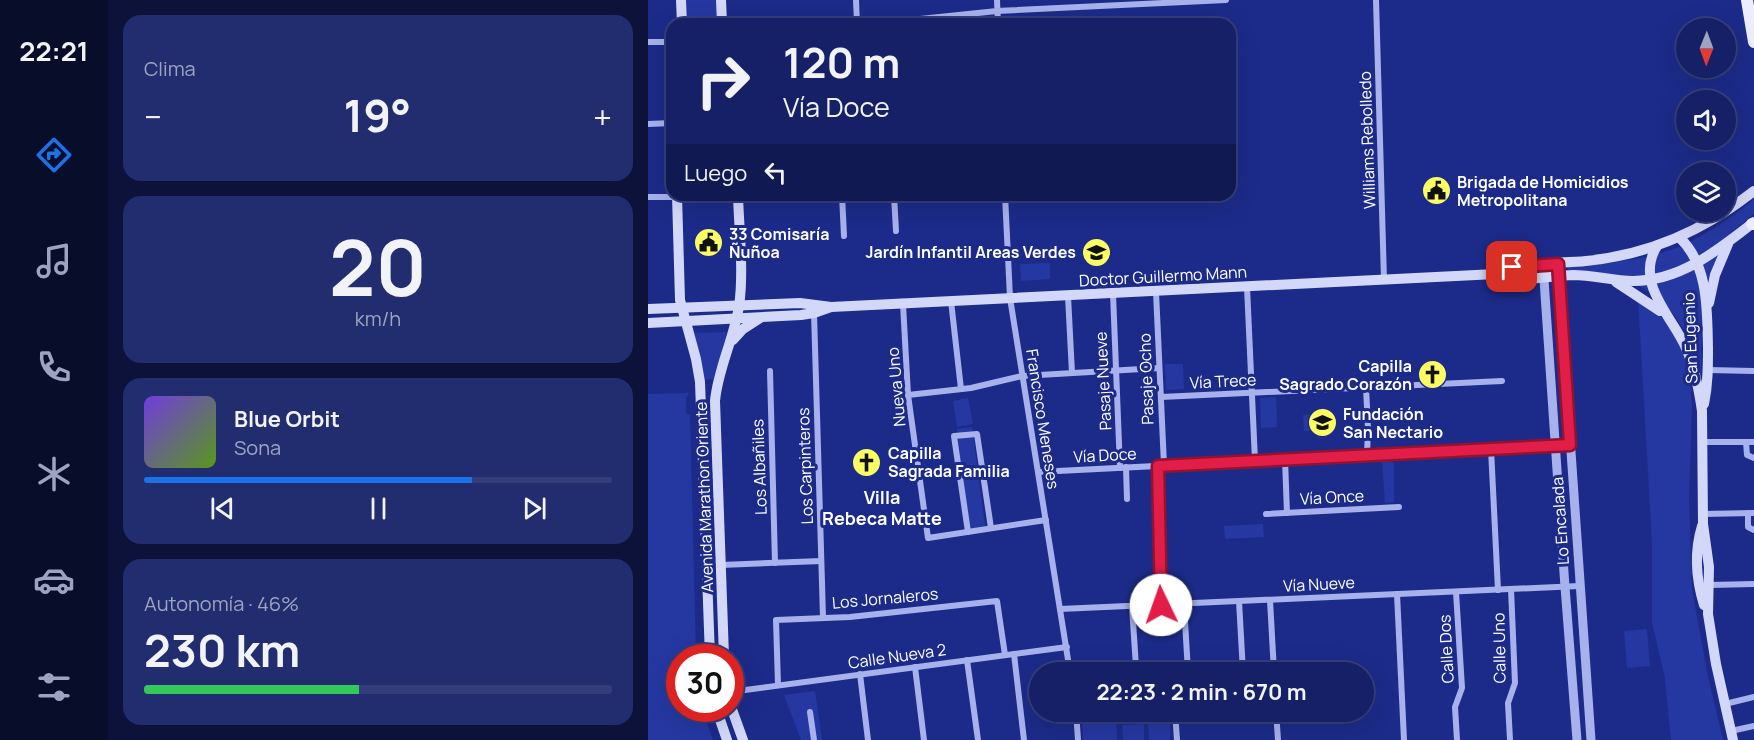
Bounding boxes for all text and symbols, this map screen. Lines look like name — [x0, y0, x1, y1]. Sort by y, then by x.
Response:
north arrow — [1676, 18, 1736, 78]
map controls — [1676, 18, 1736, 222]
text: 22:21 — [19, 32, 89, 69]
text: 120 m — [783, 33, 900, 91]
icon: right — [684, 42, 762, 120]
text: Clima — [144, 55, 196, 82]
street label: Williams Rebolledo — [1354, 71, 1380, 209]
text: 19° — [343, 84, 411, 146]
text: Vía Doce — [783, 88, 890, 125]
button: sound — [1676, 90, 1736, 150]
text: − — [144, 94, 162, 139]
text: + — [593, 94, 612, 139]
icon: directions — [33, 134, 75, 176]
icon: left — [759, 156, 792, 189]
text: Luego — [684, 158, 747, 188]
button: layers — [1676, 162, 1736, 222]
place label: Brigada de Homicidios Metropolitana — [1457, 171, 1629, 211]
public building icon: Brigada de Homicidios Metropolitana — [1420, 175, 1452, 207]
text: 20 — [329, 213, 427, 319]
place label: 33 Comisaría Ñuñoa — [729, 223, 829, 263]
public building icon: 33 Comisaría Ñuñoa — [692, 227, 724, 259]
school or university icon: Jardín Infantil Areas Verdes — [1081, 236, 1113, 268]
icon: music — [33, 240, 75, 282]
place label: Jardín Infantil Areas Verdes — [866, 241, 1076, 263]
pin — [1486, 241, 1537, 292]
icon: arrive — [1495, 250, 1528, 283]
street label: Doctor Guillermo Mann — [1078, 261, 1248, 291]
street label: San Eugenio — [1677, 292, 1703, 384]
text: km/h — [355, 305, 401, 332]
street label: Pasaje Nueve — [1089, 331, 1117, 431]
street label: Pasaje Ocho — [1133, 333, 1159, 425]
icon: phone — [33, 346, 75, 388]
street label: Nueva Uno — [882, 347, 910, 427]
street label: Francisco Meneses — [1021, 347, 1065, 491]
place label: Capilla Sagrado Corazón — [1279, 355, 1412, 395]
church icon: Capilla Sagrado Corazón — [1417, 359, 1449, 391]
street label: Vía Trece — [1189, 368, 1257, 394]
street label: Avenida Marathon Oriente — [690, 401, 718, 593]
place label: Fundación San Nectario — [1343, 403, 1443, 443]
text: Blue Orbit — [234, 404, 340, 434]
street label: Los Carpinteros — [792, 407, 818, 525]
school or university icon: Fundación San Nectario — [1306, 407, 1338, 439]
street label: Los Albañiles — [746, 419, 772, 515]
text: Sona — [234, 434, 281, 461]
place label: Capilla Sagrada Familia — [888, 442, 1010, 482]
street label: Vía Doce — [1073, 442, 1137, 468]
church icon: Capilla Sagrada Familia — [851, 446, 883, 478]
icon: climate — [33, 453, 75, 495]
street label: Lo Encalada — [1546, 476, 1574, 566]
street label: Vía Once — [1299, 484, 1365, 510]
district label: Villa Rebeca Matte — [822, 485, 942, 530]
icon: previous — [206, 492, 239, 525]
icon: pause — [362, 492, 395, 525]
icon: next — [518, 492, 551, 525]
icon: car — [33, 559, 75, 601]
street label: Vía Nueve — [1283, 571, 1355, 597]
position arrow — [1129, 573, 1193, 637]
street label: Los Jornaleros — [831, 582, 939, 614]
text: Autonomía · 46% — [144, 590, 299, 617]
street label: Calle Uno — [1487, 613, 1511, 683]
street label: Calle Dos — [1433, 614, 1459, 684]
text: 230 km — [144, 619, 300, 681]
street label: Calle Nueva 2 — [847, 638, 947, 674]
speed limit sign: 30 — [666, 644, 744, 722]
icon: filters — [33, 666, 75, 708]
text: 22:23 · 2 min · 670 m — [1096, 677, 1307, 707]

